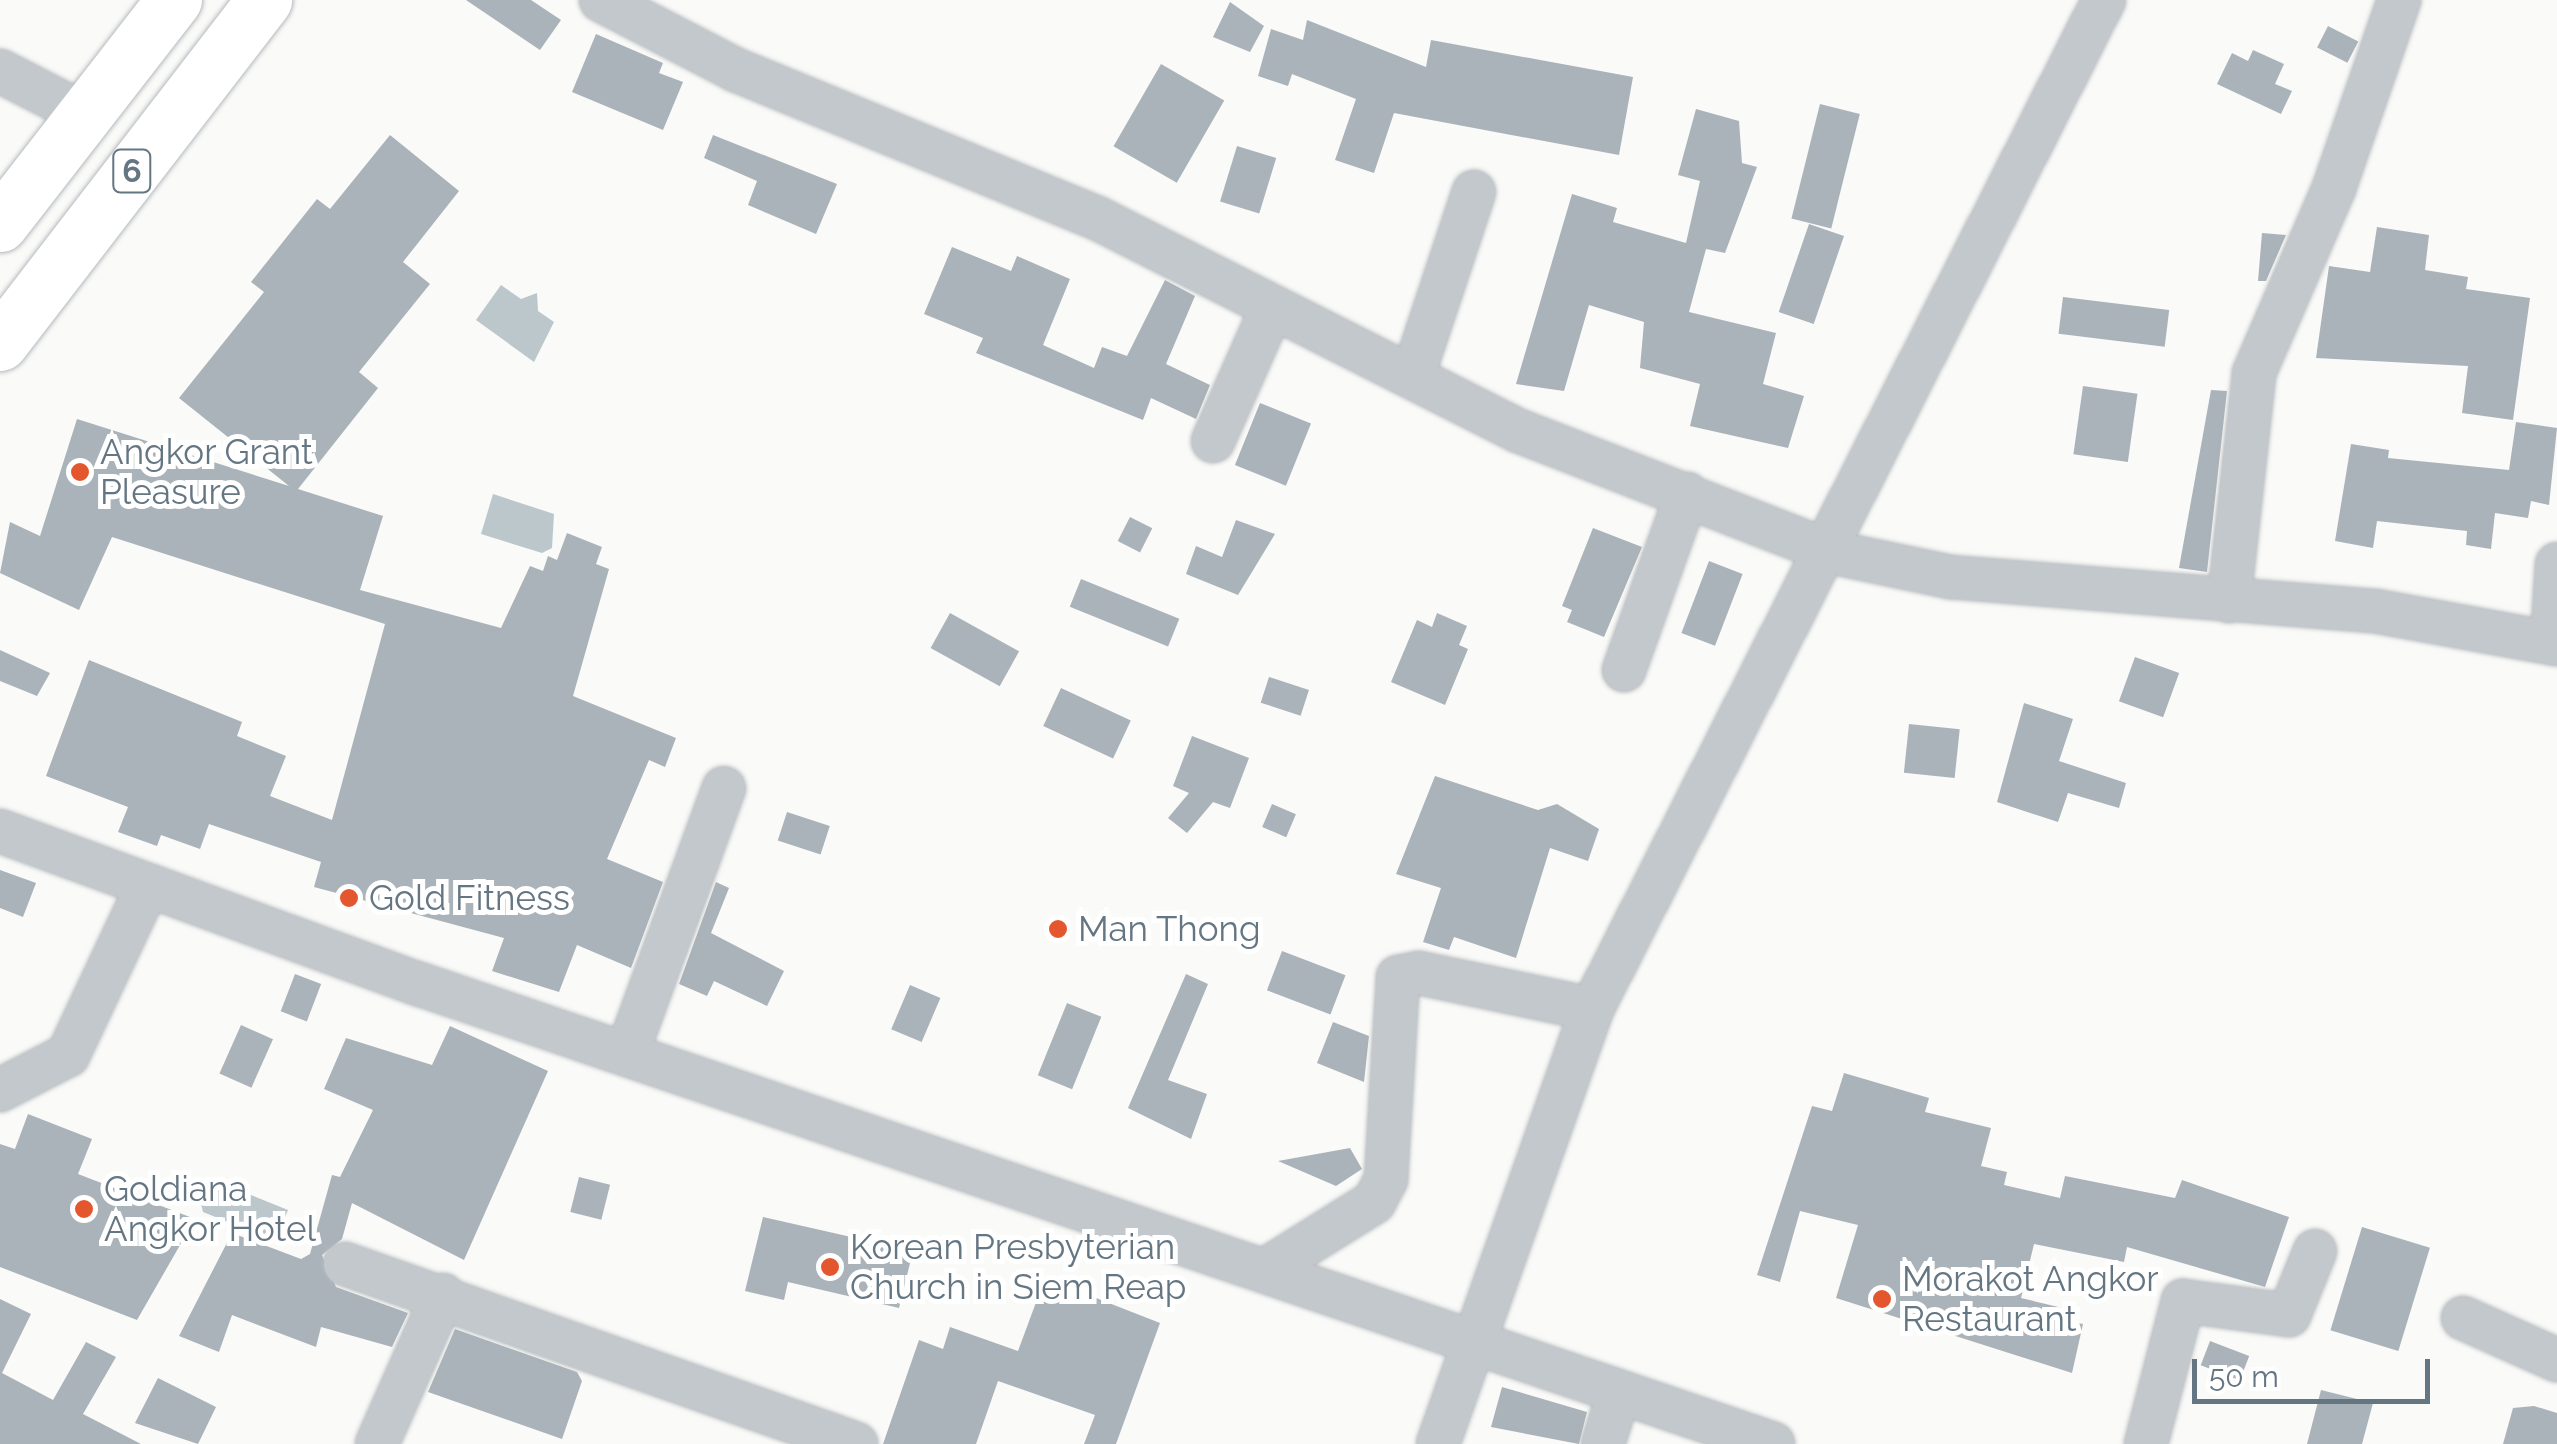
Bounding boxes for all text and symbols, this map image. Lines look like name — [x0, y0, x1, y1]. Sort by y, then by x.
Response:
road number: 6 — [112, 144, 152, 198]
place label: Angkor Grant Pleasure — [100, 431, 314, 513]
marker: Angkor Grant Pleasure — [69, 461, 91, 483]
place label: Gold Fitness — [369, 877, 570, 919]
marker: Gold Fitness — [338, 887, 360, 909]
place label: Man Thong — [1078, 908, 1262, 950]
marker: Man Thong — [1047, 918, 1069, 940]
place label: Goldiana Angkor Hotel — [104, 1168, 317, 1250]
marker: Goldiana Angkor Hotel — [73, 1198, 95, 1220]
place label: Korean Presbyterian Church in Siem Reap — [850, 1226, 1186, 1308]
marker: Korean Presbyterian Church in Siem Reap — [819, 1256, 841, 1278]
place label: Morakot Angkor Restaurant — [1902, 1258, 2160, 1340]
marker: Morakot Angkor Restaurant — [1871, 1288, 1893, 1310]
scale bar — [2197, 1339, 2434, 1401]
text: 50 m — [2209, 1359, 2279, 1394]

